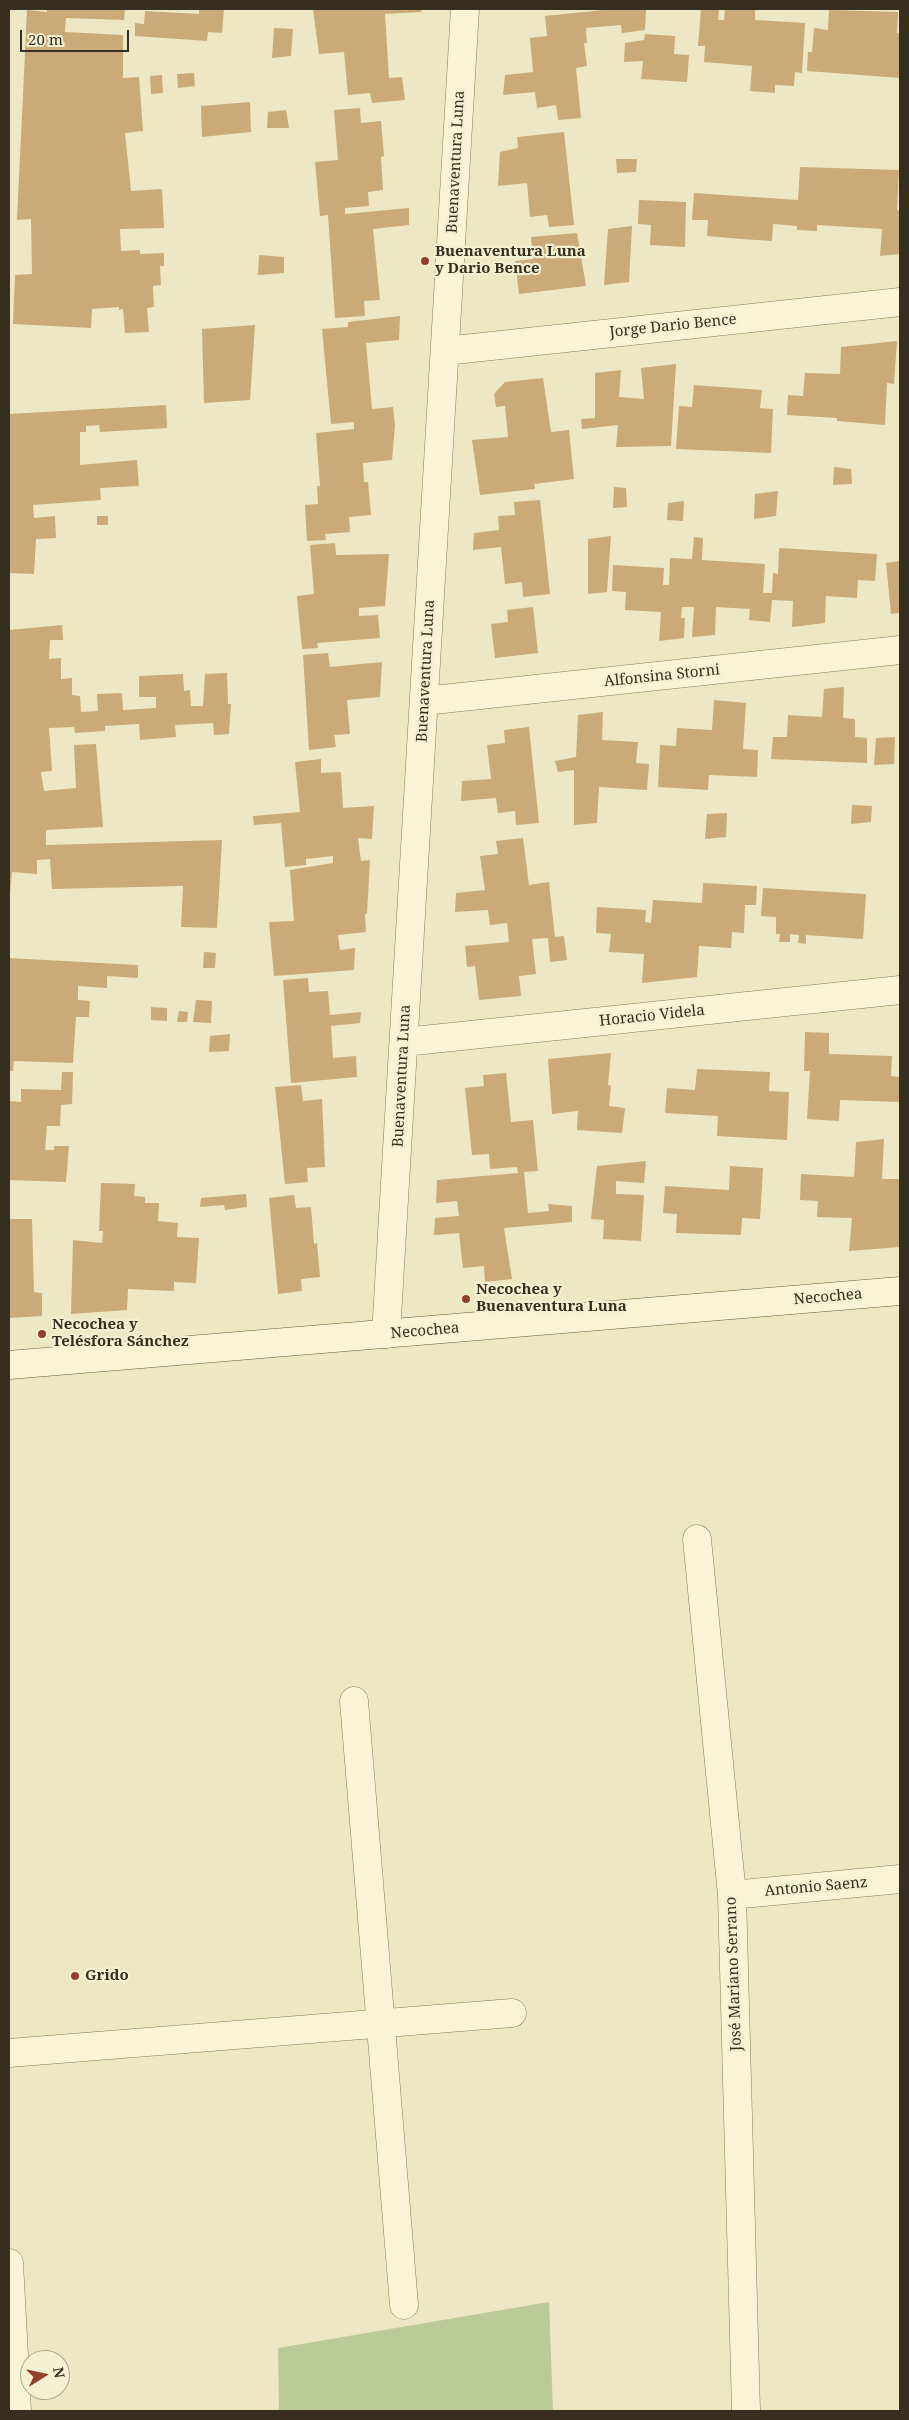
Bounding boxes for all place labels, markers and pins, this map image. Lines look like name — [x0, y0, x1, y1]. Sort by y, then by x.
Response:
place label: Buenaventura Luna y Dario Bence — [435, 243, 586, 278]
marker: Buenaventura Luna y Dario Bence — [419, 255, 431, 267]
place label: Necochea y Buenaventura Luna — [476, 1281, 627, 1316]
marker: Necochea y Buenaventura Luna — [460, 1293, 472, 1305]
place label: Necochea y Telésfora Sánchez — [52, 1316, 189, 1351]
marker: Necochea y Telésfora Sánchez — [36, 1328, 48, 1340]
place label: Grido — [85, 1967, 129, 1985]
marker: Grido — [69, 1970, 81, 1982]

